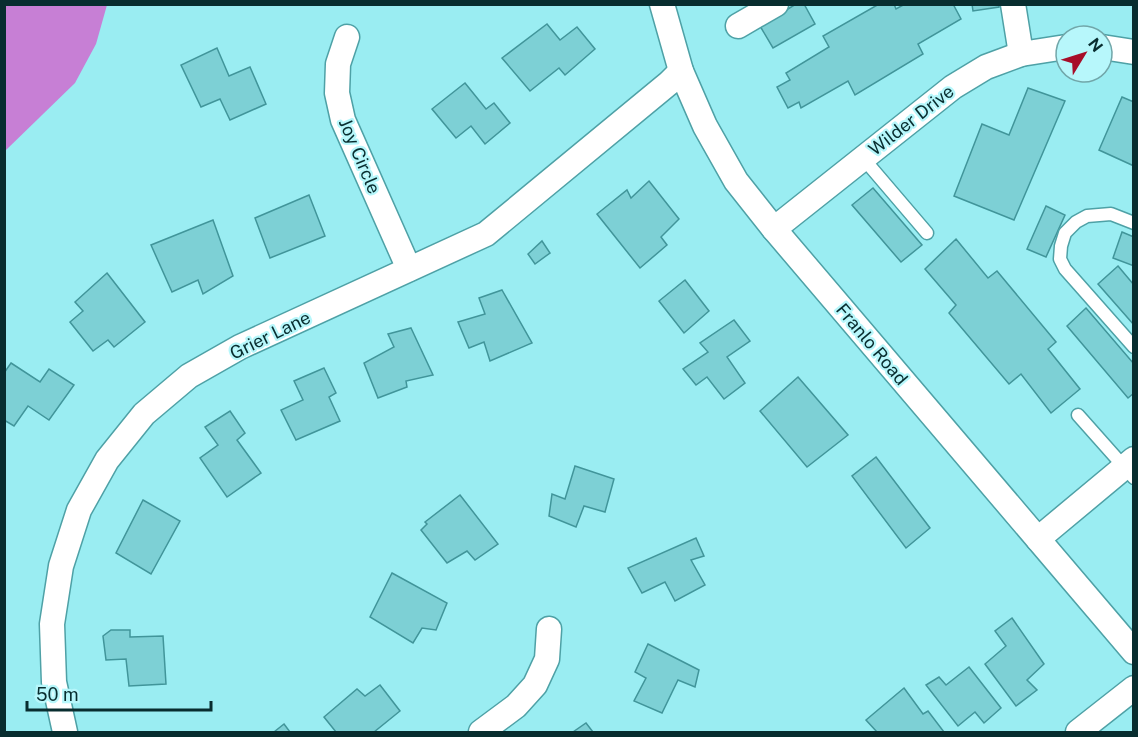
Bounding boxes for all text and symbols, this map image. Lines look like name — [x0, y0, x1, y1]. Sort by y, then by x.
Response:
north arrow — [1054, 24, 1114, 84]
text: N — [1084, 34, 1107, 56]
street label: Wilder Drive — [864, 80, 958, 160]
street label: Joy Circle — [335, 115, 385, 197]
street label: Franlo Road — [832, 299, 912, 389]
street label: Grier Lane — [226, 307, 314, 363]
scale bar — [27, 674, 212, 712]
text: 50 m — [36, 684, 79, 705]

